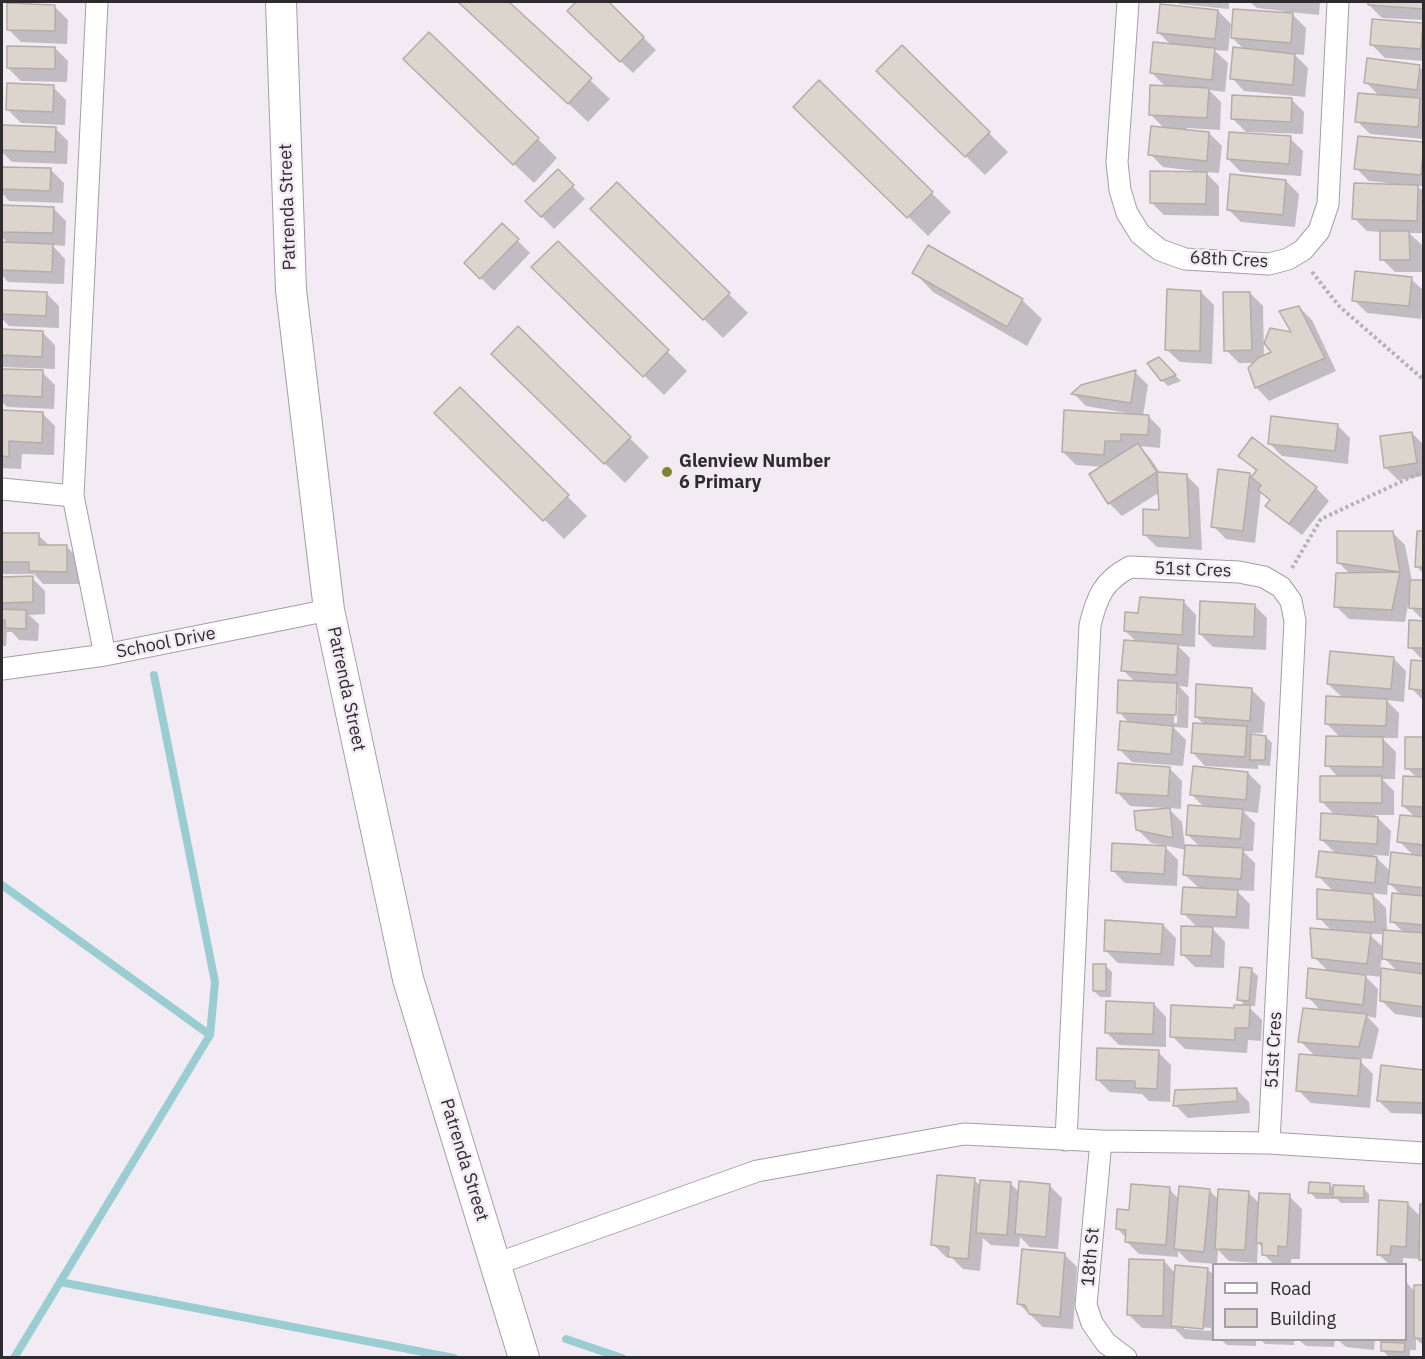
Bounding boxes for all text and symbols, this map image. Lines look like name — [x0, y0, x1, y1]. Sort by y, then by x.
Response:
street label: Patrenda Street — [275, 143, 301, 271]
street label: 68th Cres — [1189, 247, 1269, 273]
place label: Glenview Number 6 Primary — [679, 451, 831, 494]
marker: Glenview Number 6 Primary — [660, 465, 674, 479]
street label: 51st Cres — [1154, 558, 1232, 582]
street label: School Drive — [114, 623, 218, 663]
street label: Patrenda Street — [322, 625, 370, 753]
street label: 51st Cres — [1261, 1011, 1287, 1089]
street label: Patrenda Street — [435, 1096, 493, 1224]
street label: 18th St — [1078, 1227, 1104, 1287]
legend — [1212, 1263, 1407, 1341]
text: Road — [1270, 1277, 1311, 1300]
text: Building — [1270, 1307, 1336, 1330]

